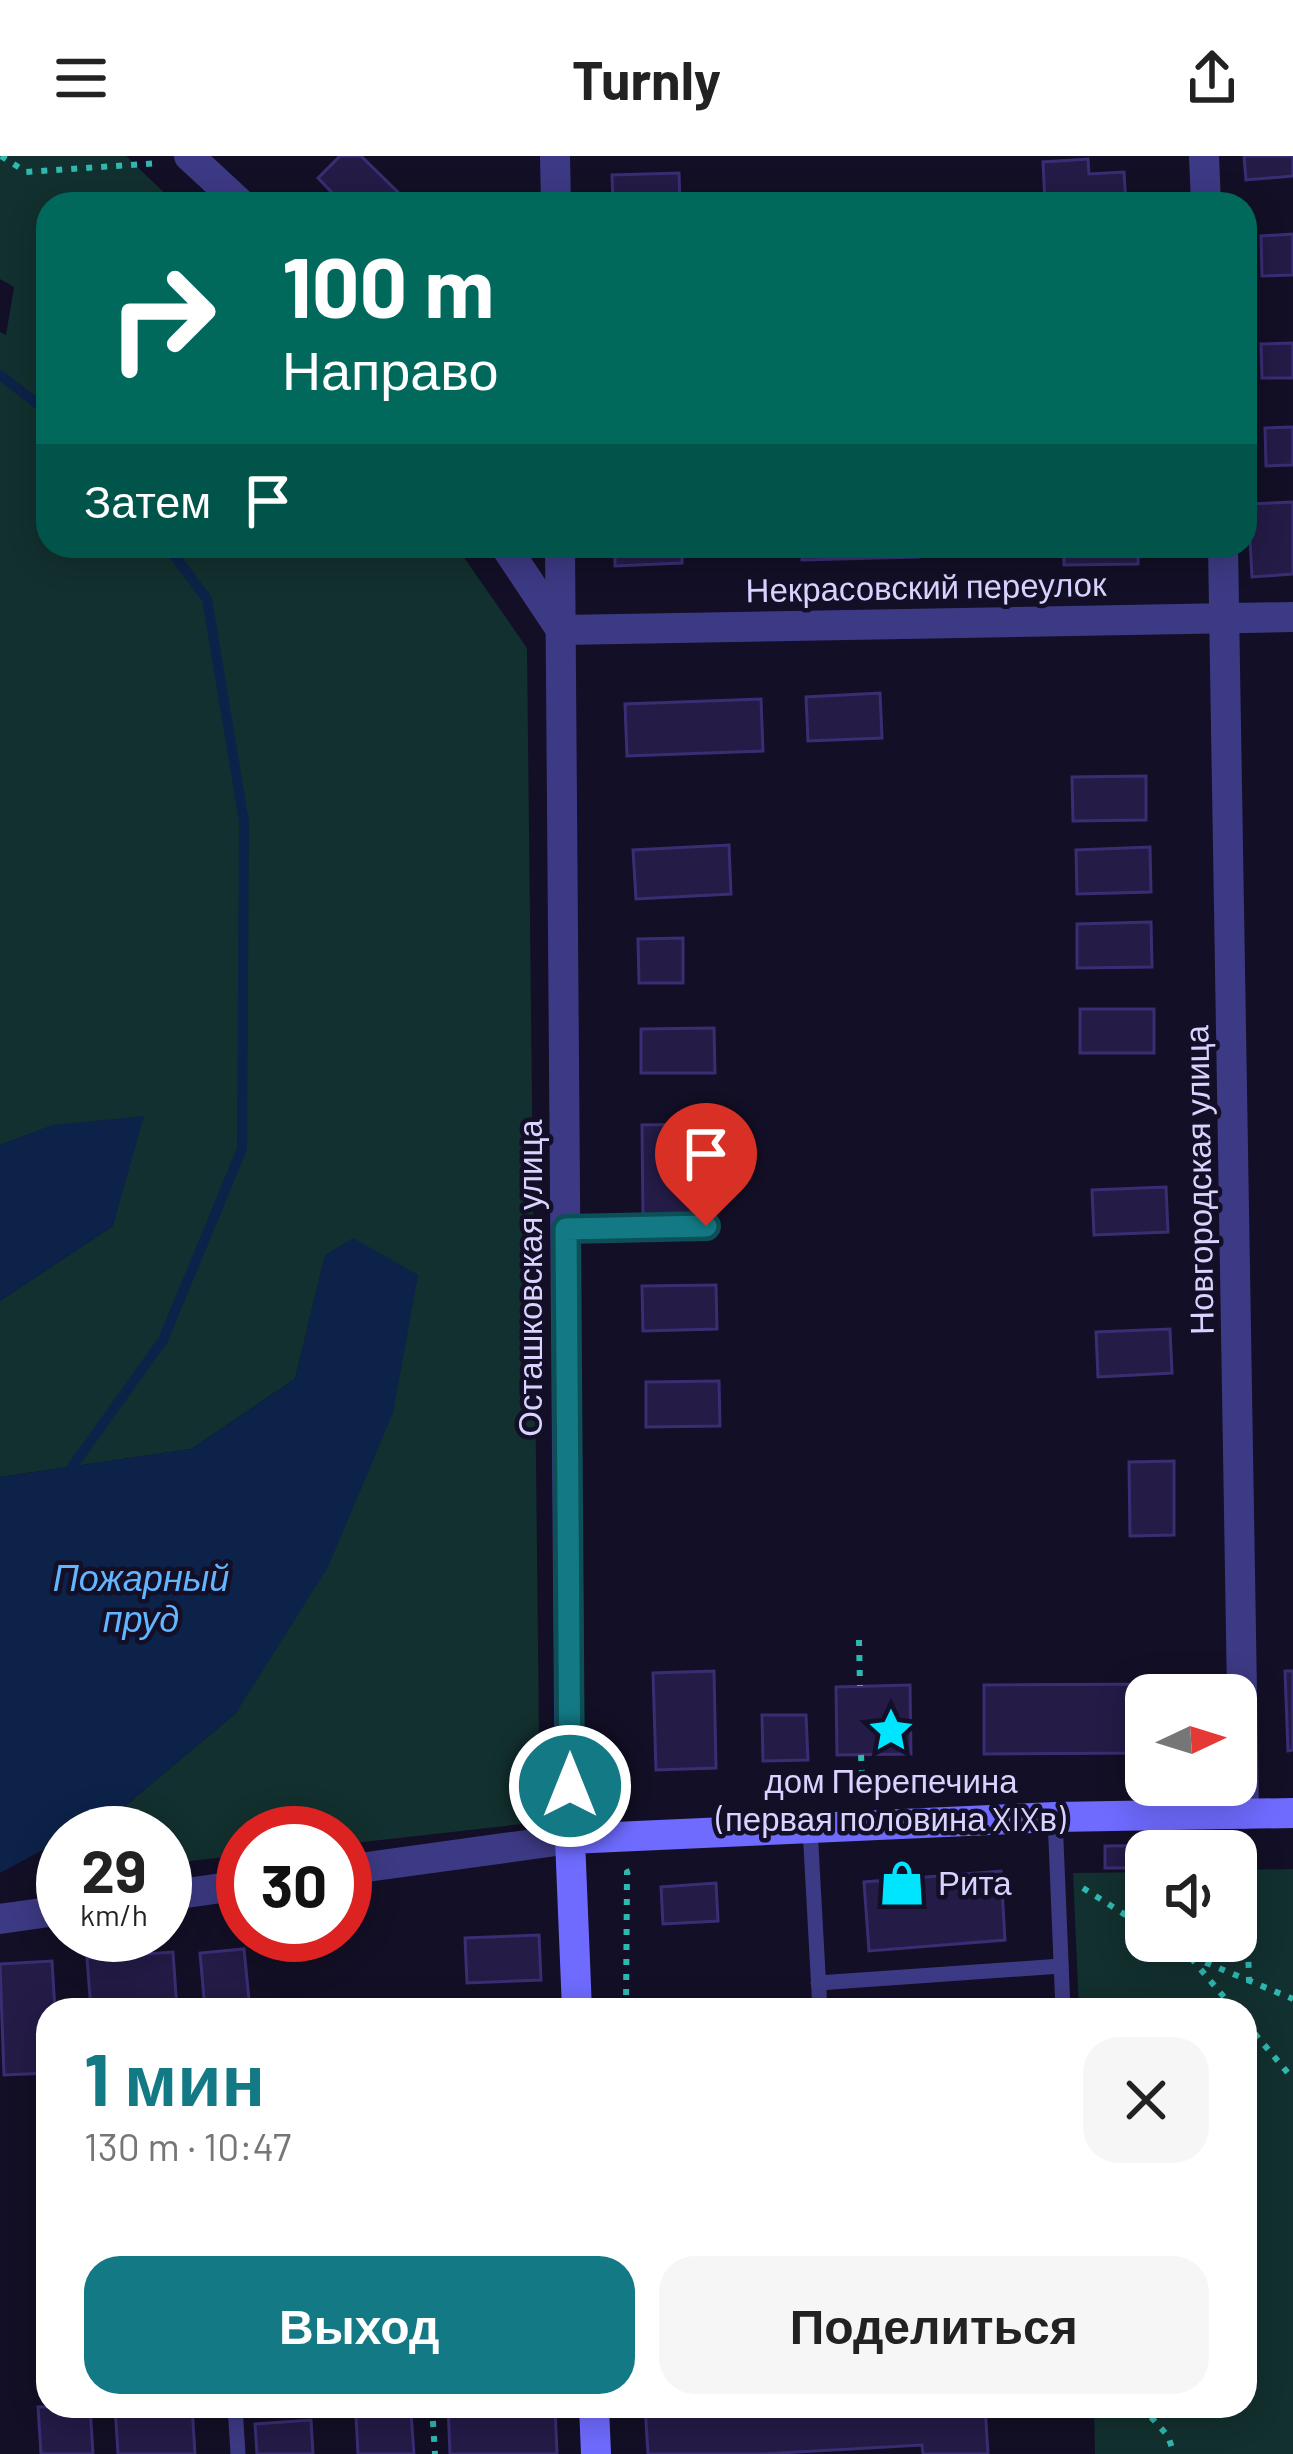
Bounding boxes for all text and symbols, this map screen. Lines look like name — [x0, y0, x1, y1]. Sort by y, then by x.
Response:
icon: menu — [48, 45, 114, 111]
icon: share — [1179, 45, 1245, 111]
text: Turnly — [572, 46, 721, 111]
text: 100 m — [282, 234, 494, 335]
icon: right — [84, 240, 240, 396]
text: Направо — [282, 336, 498, 401]
icon: arrive — [235, 468, 301, 534]
text: Затем — [84, 473, 211, 527]
street label: Некрасовский переулок — [745, 563, 1107, 609]
street label: Новгородская улица — [1175, 1024, 1221, 1335]
pin — [655, 1103, 757, 1226]
street label: Осташковская улица — [509, 1119, 549, 1437]
icon: arrive — [673, 1121, 739, 1187]
water label: Пожарный пруд — [53, 1555, 229, 1640]
north arrow — [1125, 1674, 1257, 1806]
map controls — [1125, 1674, 1257, 1962]
place icon: дом Перепечина (первая половина XIXв) — [866, 1705, 916, 1755]
position arrow — [507, 1723, 633, 1849]
place label: дом Перепечина (первая половина XIXв) — [715, 1760, 1066, 1838]
speed limit sign: 30 — [216, 1806, 372, 1962]
button: sound — [1125, 1830, 1257, 1962]
text: 29 — [81, 1833, 147, 1905]
shop icon: Рита — [877, 1858, 927, 1908]
place label: Рита — [938, 1862, 1012, 1902]
text: km/h — [80, 1896, 148, 1932]
text: 1 мин — [84, 2034, 265, 2120]
button: close — [1083, 2037, 1209, 2163]
text: 130 m · 10:47 — [84, 2122, 291, 2169]
button: Выход — [84, 2256, 635, 2394]
button: Поделиться — [659, 2256, 1209, 2394]

